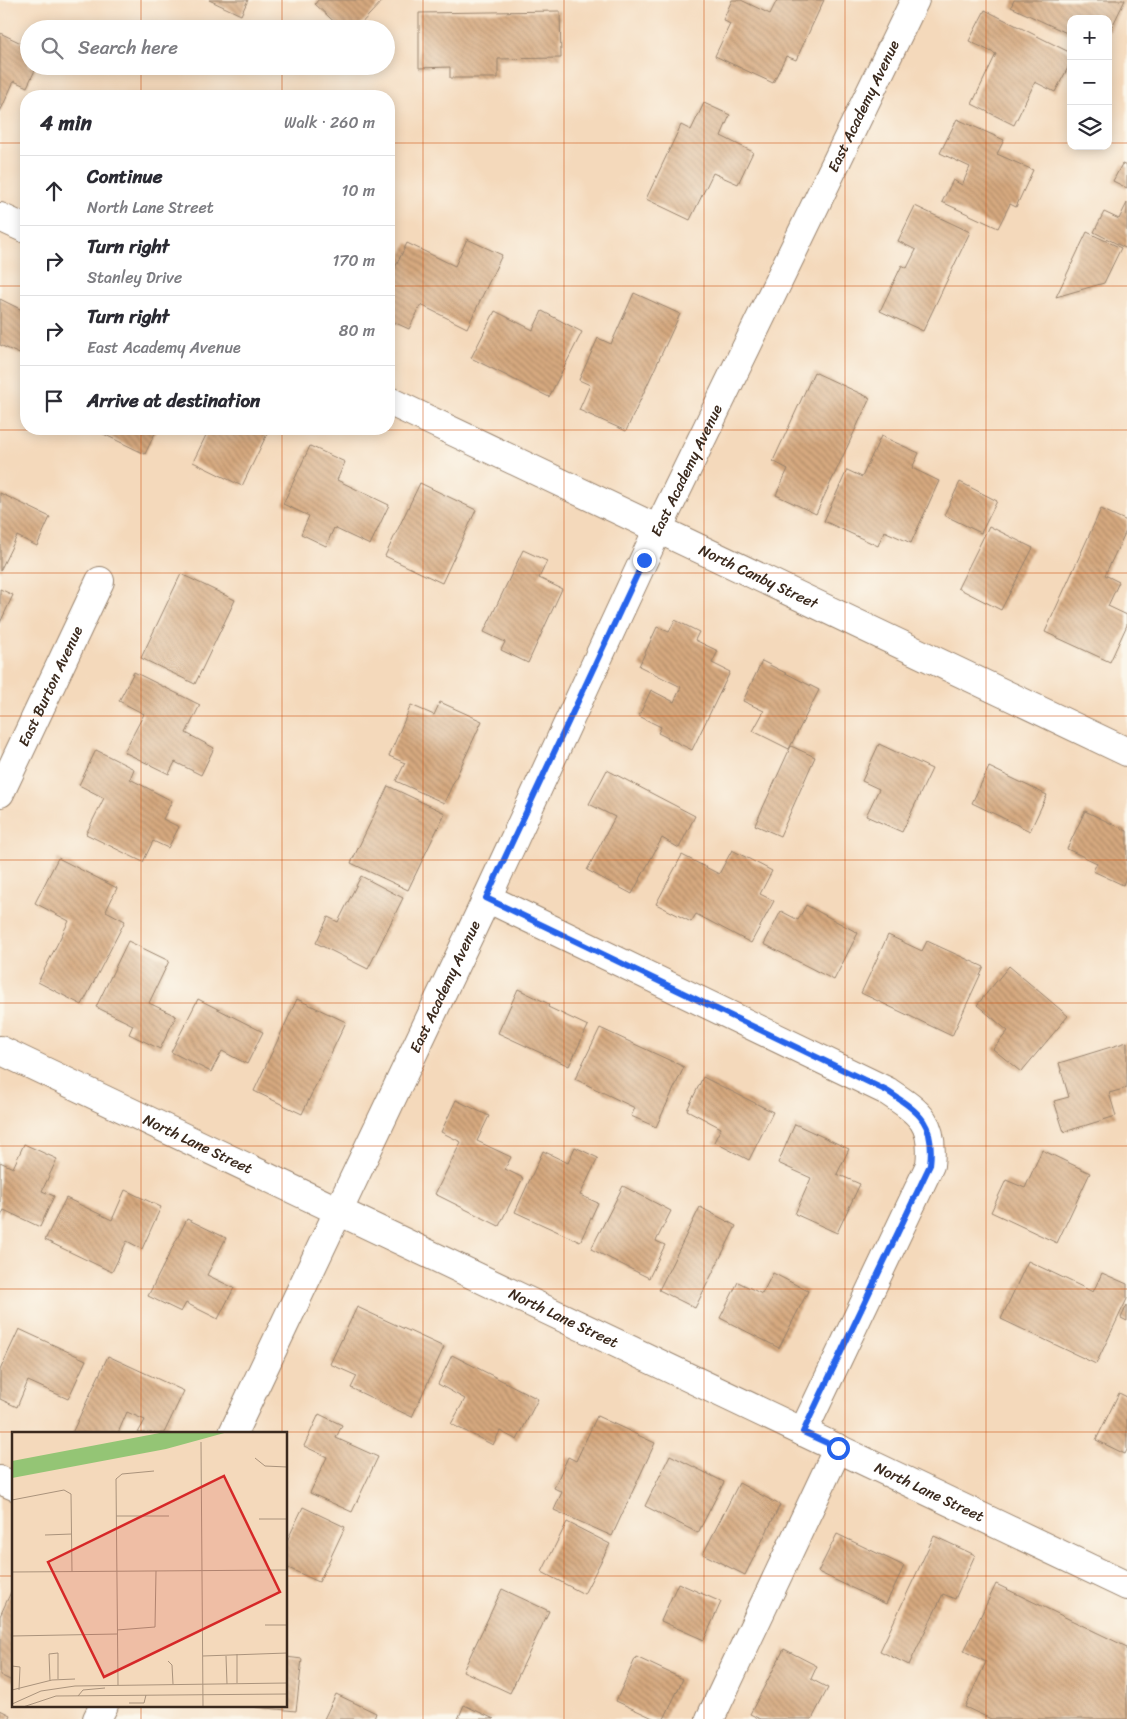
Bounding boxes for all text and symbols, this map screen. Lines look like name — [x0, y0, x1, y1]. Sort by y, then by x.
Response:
map controls — [1067, 15, 1112, 150]
button: + — [1067, 15, 1112, 60]
search box — [20, 20, 395, 75]
text: Search here — [78, 31, 178, 64]
icon: search — [38, 34, 66, 62]
street label: East Academy Avenue — [820, 36, 907, 177]
button: − — [1067, 60, 1112, 105]
text: 4 min — [40, 104, 92, 142]
button: layers — [1067, 105, 1112, 150]
text: Walk · 260 m — [284, 108, 375, 137]
text: Continue — [87, 160, 163, 193]
text: 10 m — [342, 176, 375, 205]
icon: ahead — [40, 177, 68, 205]
text: North Lane Street — [87, 193, 214, 222]
text: Turn right — [87, 230, 169, 263]
text: 170 m — [332, 246, 375, 275]
icon: right — [40, 247, 68, 275]
text: Stanley Drive — [87, 263, 182, 292]
text: Turn right — [87, 300, 169, 333]
text: 80 m — [339, 316, 375, 345]
icon: right — [40, 317, 68, 345]
text: East Academy Avenue — [87, 333, 241, 362]
text: Arrive at destination — [87, 384, 260, 417]
icon: arrive — [40, 387, 68, 415]
street label: East Academy Avenue — [643, 400, 730, 541]
street label: North Canby Street — [694, 537, 823, 617]
route end — [633, 549, 656, 572]
street label: East Burton Avenue — [11, 622, 90, 751]
street label: East Academy Avenue — [402, 916, 488, 1057]
street label: North Lane Street — [138, 1107, 257, 1182]
street label: North Lane Street — [504, 1281, 623, 1355]
inset map — [12, 1432, 288, 1706]
route start — [827, 1437, 850, 1460]
street label: North Lane Street — [870, 1455, 989, 1529]

